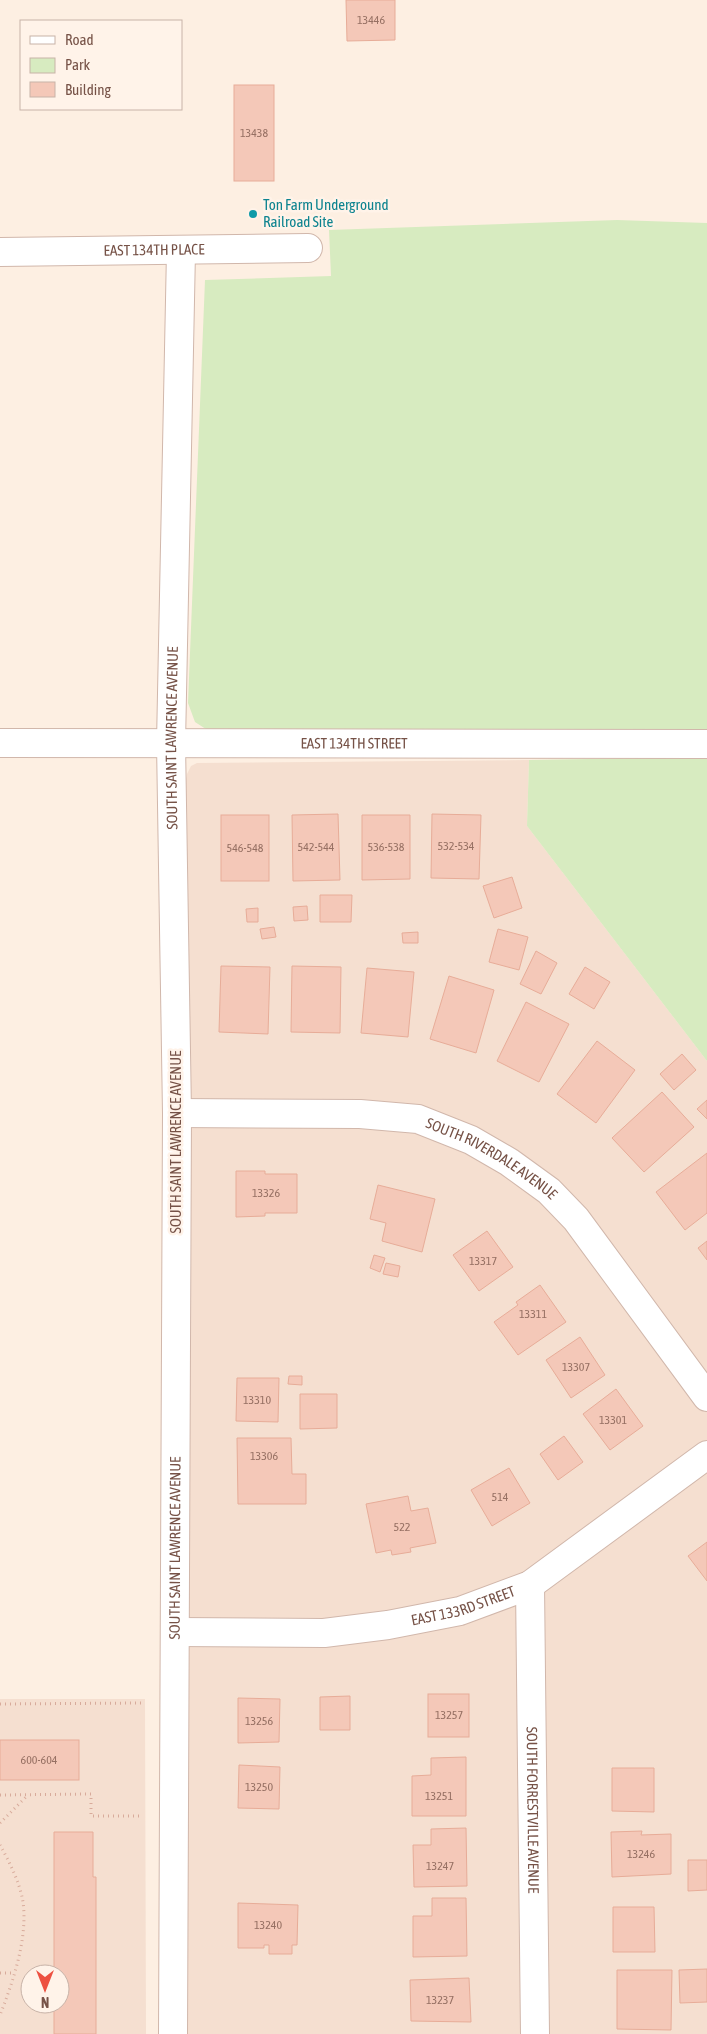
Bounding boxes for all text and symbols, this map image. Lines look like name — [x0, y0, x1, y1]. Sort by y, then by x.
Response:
house number: 13446 — [357, 13, 385, 27]
legend — [20, 20, 182, 110]
text: Road — [65, 31, 94, 48]
text: Park — [65, 56, 90, 73]
text: Building — [65, 81, 111, 98]
house number: 13438 — [240, 126, 268, 140]
place label: Ton Farm Underground Railroad Site — [263, 196, 389, 230]
marker: Ton Farm Underground Railroad Site — [247, 208, 259, 220]
street label: EAST 134TH PLACE — [103, 240, 205, 259]
street label: SOUTH SAINT LAWRENCE AVENUE — [162, 646, 181, 830]
street label: EAST 134TH STREET — [300, 734, 408, 752]
house number: 532-534 — [438, 839, 475, 853]
house number: 542-544 — [298, 840, 335, 854]
house number: 536-538 — [368, 840, 405, 854]
house number: 546-548 — [227, 841, 264, 855]
street label: SOUTH SAINT LAWRENCE AVENUE — [167, 1050, 184, 1233]
street label: SOUTH RIVERDALE AVENUE — [424, 1114, 561, 1203]
house number: 13326 — [252, 1186, 280, 1200]
house number: 13317 — [469, 1254, 497, 1268]
house number: 13311 — [519, 1307, 547, 1321]
house number: 13307 — [562, 1360, 590, 1374]
house number: 13310 — [243, 1393, 271, 1407]
house number: 13301 — [599, 1413, 627, 1427]
house number: 13306 — [250, 1449, 278, 1463]
street label: SOUTH SAINT LAWRENCE AVENUE — [166, 1456, 184, 1640]
house number: 514 — [492, 1490, 509, 1504]
house number: 522 — [394, 1520, 410, 1534]
street label: EAST 133RD STREET — [410, 1582, 518, 1628]
house number: 13257 — [435, 1708, 463, 1722]
house number: 13256 — [245, 1714, 273, 1728]
street label: SOUTH FORRESTVILLE AVENUE — [524, 1727, 542, 1894]
house number: 600-604 — [21, 1753, 58, 1767]
house number: 13250 — [245, 1780, 273, 1794]
house number: 13251 — [425, 1789, 453, 1803]
house number: 13246 — [627, 1847, 655, 1861]
house number: 13247 — [426, 1859, 454, 1873]
house number: 13240 — [254, 1918, 282, 1932]
north arrow — [20, 1964, 70, 2014]
house number: 13237 — [426, 1993, 454, 2007]
text: N — [41, 1994, 49, 2010]

